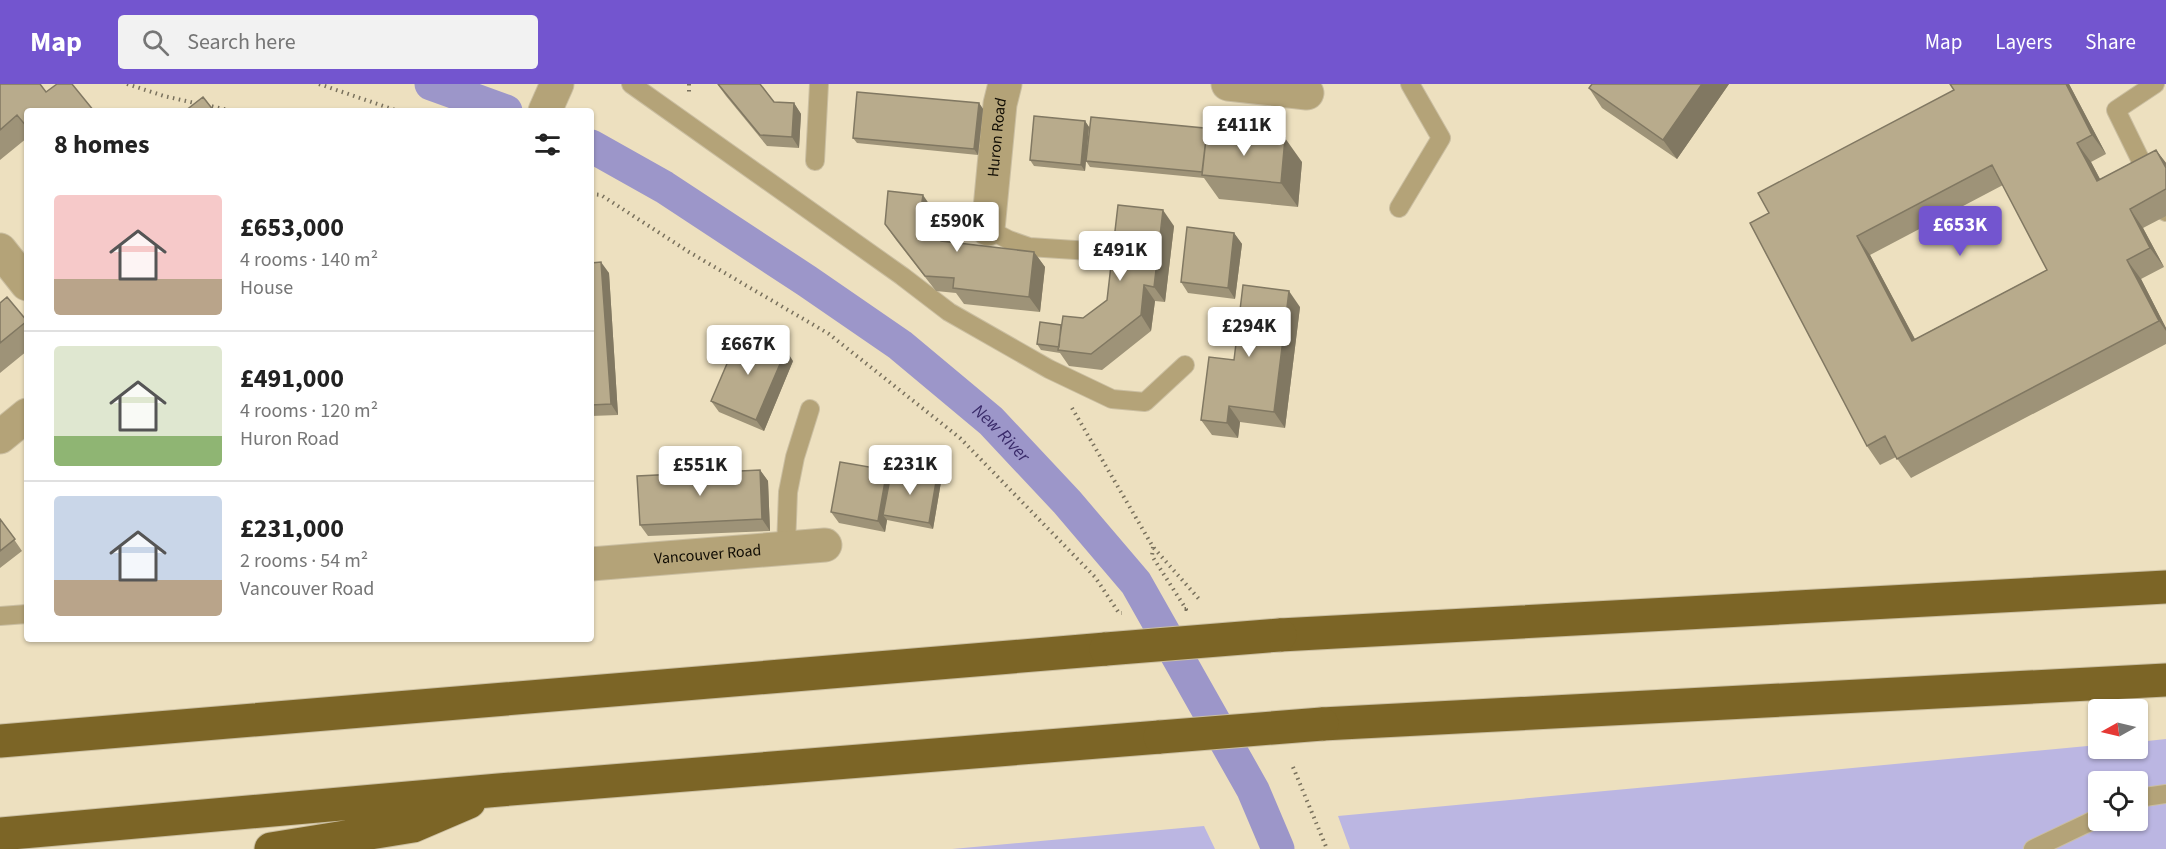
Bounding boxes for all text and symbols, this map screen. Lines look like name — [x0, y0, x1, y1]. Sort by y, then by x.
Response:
search box — [118, 15, 538, 69]
text: Map — [30, 22, 82, 62]
icon: search — [139, 26, 172, 59]
text: Search here — [187, 26, 296, 58]
text: Map — [1925, 27, 1962, 57]
text: Layers — [1995, 27, 2052, 57]
text: Share — [2085, 27, 2136, 57]
street label: Huron Road — [982, 95, 1012, 178]
pin: £411K — [1202, 106, 1286, 157]
text: £411K — [1217, 111, 1271, 139]
text: 8 homes — [54, 126, 149, 163]
icon: filters — [531, 128, 564, 161]
pin: £590K — [915, 202, 999, 253]
pin: £653K — [1918, 206, 2002, 257]
text: £590K — [930, 207, 984, 235]
text: £653,000 — [240, 209, 344, 246]
text: £653K — [1933, 211, 1987, 239]
icon: home — [102, 219, 174, 291]
pin: £491K — [1078, 231, 1162, 282]
text: £491K — [1093, 236, 1147, 264]
text: 4 rooms · 140 m² — [240, 246, 378, 274]
text: House — [240, 274, 293, 302]
pin: £294K — [1207, 307, 1291, 358]
text: £294K — [1222, 312, 1276, 340]
pin: £667K — [706, 325, 790, 376]
text: £667K — [721, 330, 775, 358]
text: £491,000 — [240, 360, 344, 397]
icon: home — [102, 370, 174, 442]
text: 4 rooms · 120 m² — [240, 397, 378, 425]
water label: New River — [967, 398, 1036, 468]
text: Huron Road — [240, 425, 339, 453]
pin: £231K — [868, 445, 952, 496]
pin: £551K — [658, 446, 742, 497]
text: £231K — [883, 450, 937, 478]
text: £551K — [673, 451, 727, 479]
text: £231,000 — [240, 510, 344, 547]
icon: home — [102, 520, 174, 592]
street label: Vancouver Road — [653, 539, 762, 570]
text: 2 rooms · 54 m² — [240, 547, 368, 575]
text: Vancouver Road — [240, 575, 374, 603]
north arrow — [2088, 699, 2148, 759]
map controls — [2088, 699, 2148, 831]
button: locate — [2088, 771, 2148, 831]

